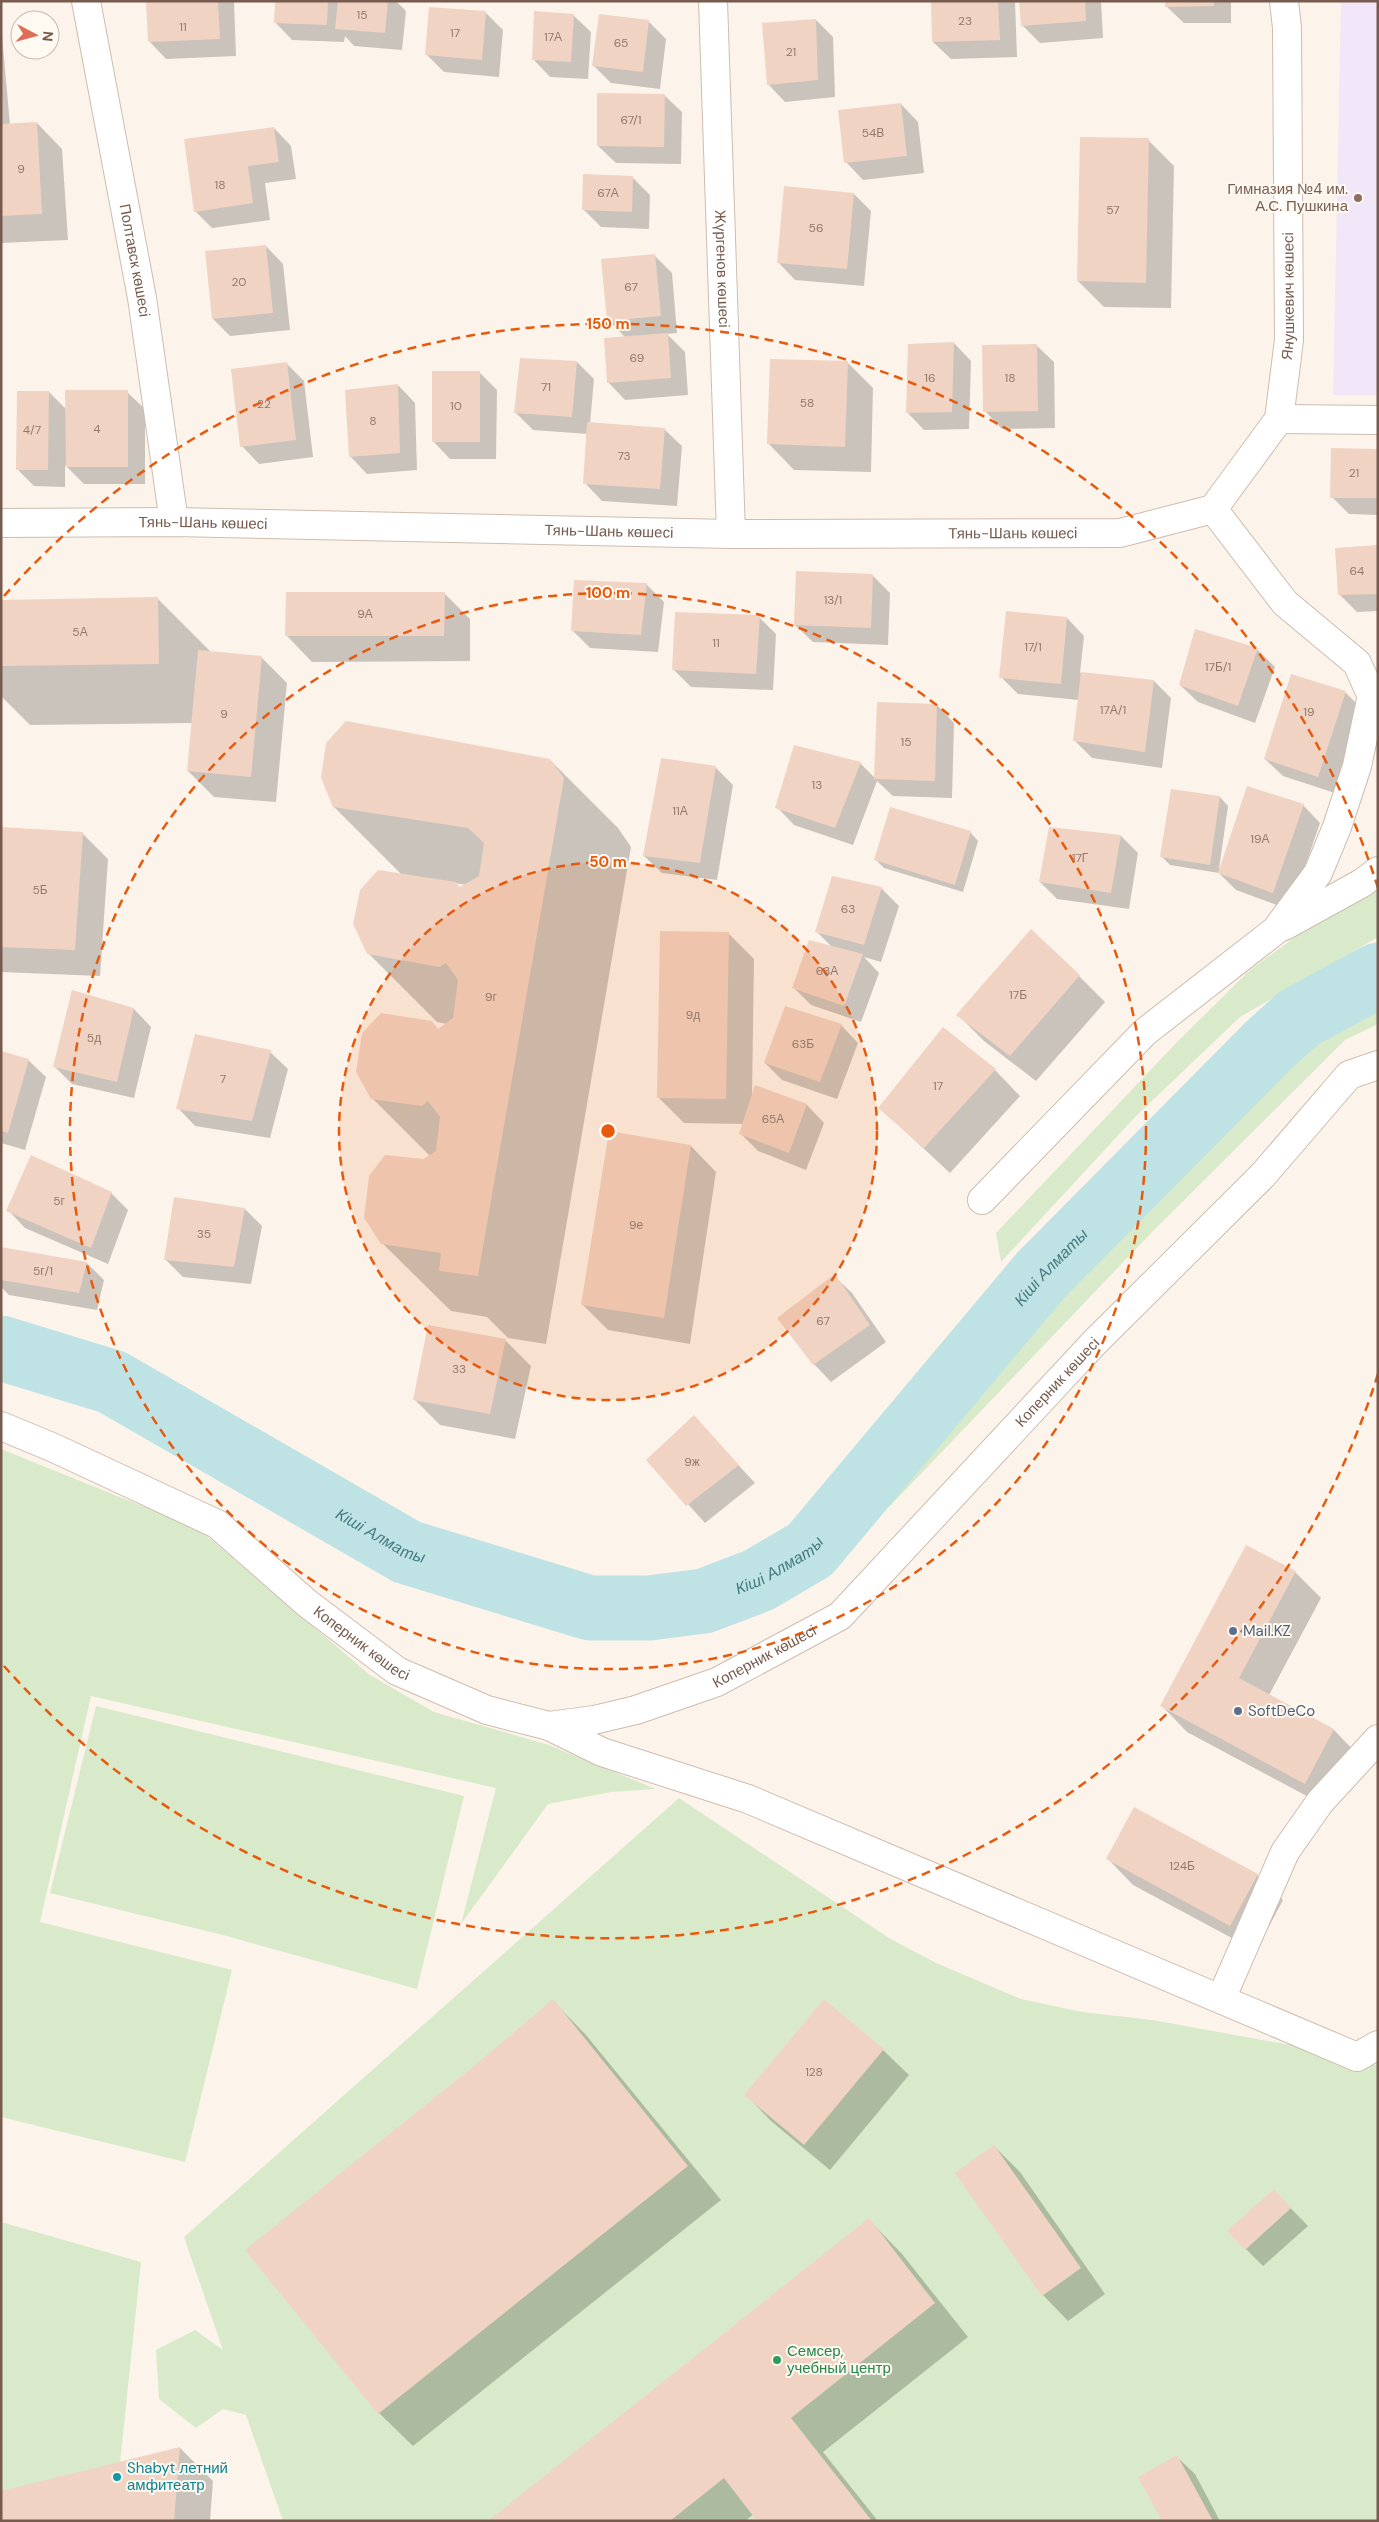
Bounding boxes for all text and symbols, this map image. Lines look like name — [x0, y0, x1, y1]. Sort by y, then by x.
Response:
house number: 15 — [356, 7, 368, 23]
north arrow — [10, 10, 60, 60]
house number: 23 — [958, 13, 972, 29]
house number: 11 — [179, 19, 187, 35]
house number: 17 — [450, 25, 460, 41]
house number: 17А — [544, 29, 562, 45]
text: N — [38, 30, 57, 42]
house number: 65 — [614, 35, 628, 51]
house number: 21 — [786, 44, 796, 60]
house number: 67/1 — [620, 112, 642, 128]
house number: 54В — [862, 125, 884, 141]
house number: 9 — [17, 161, 25, 177]
house number: 18 — [214, 177, 226, 193]
place label: Гимназия №4 им. А.С. Пушкина — [1227, 179, 1349, 216]
house number: 67А — [597, 185, 619, 201]
marker: Гимназия №4 им. А.С. Пушкина — [1352, 192, 1364, 204]
street label: Полтавск көшесі — [114, 202, 155, 318]
house number: 57 — [1106, 202, 1120, 218]
street label: Жүргенов көшесі — [710, 210, 734, 328]
house number: 56 — [809, 220, 823, 236]
street label: Янушкевич көшесі — [1277, 232, 1299, 361]
house number: 20 — [231, 274, 247, 290]
house number: 67 — [624, 279, 638, 295]
text: 150 m — [587, 314, 630, 334]
house number: 69 — [630, 350, 644, 366]
house number: 16 — [924, 370, 936, 386]
house number: 18 — [1004, 370, 1016, 386]
house number: 71 — [541, 379, 551, 395]
house number: 58 — [800, 395, 814, 411]
house number: 22 — [257, 396, 271, 412]
house number: 10 — [450, 398, 462, 414]
house number: 8 — [369, 413, 377, 429]
house number: 4 — [93, 421, 101, 437]
house number: 4/7 — [23, 422, 41, 438]
house number: 73 — [617, 448, 631, 464]
house number: 21 — [1349, 465, 1359, 481]
street label: Тянь-Шань көшесі — [138, 512, 268, 534]
street label: Тянь-Шань көшесі — [544, 520, 674, 543]
street label: Тянь-Шань көшесі — [948, 523, 1077, 543]
house number: 64 — [1350, 563, 1364, 579]
text: 100 m — [586, 583, 630, 603]
house number: 13/1 — [824, 592, 842, 608]
house number: 9А — [357, 606, 373, 622]
house number: 5А — [72, 624, 88, 640]
house number: 11 — [712, 635, 720, 651]
house number: 17/1 — [1024, 639, 1042, 655]
house number: 17Б/1 — [1205, 659, 1231, 675]
house number: 17А/1 — [1100, 702, 1126, 718]
house number: 19 — [1303, 704, 1315, 720]
house number: 9 — [220, 706, 228, 722]
house number: 15 — [900, 734, 912, 750]
house number: 13 — [812, 777, 822, 793]
house number: 11А — [672, 803, 688, 819]
house number: 19А — [1250, 831, 1270, 847]
house number: 17Г — [1072, 850, 1089, 866]
text: 50 m — [589, 852, 627, 872]
house number: 5Б — [32, 882, 48, 898]
house number: 63 — [841, 901, 855, 917]
house number: 63А — [816, 963, 838, 979]
house number: 17Б — [1009, 987, 1027, 1003]
house number: 9г — [485, 989, 498, 1005]
house number: 9д — [686, 1007, 700, 1023]
house number: 5д — [87, 1030, 101, 1046]
house number: 63Б — [792, 1036, 814, 1052]
house number: 7 — [220, 1071, 226, 1087]
house number: 17 — [933, 1078, 943, 1094]
house number: 65А — [762, 1111, 784, 1127]
centre of rings — [599, 1122, 617, 1140]
house number: 5г — [53, 1193, 65, 1209]
house number: 9е — [629, 1217, 643, 1233]
water label: Кіші Алматы — [1009, 1223, 1092, 1310]
house number: 35 — [197, 1226, 211, 1242]
house number: 5г/1 — [33, 1263, 53, 1279]
house number: 67 — [816, 1313, 830, 1329]
street label: Коперник көшесі — [1011, 1333, 1104, 1431]
house number: 33 — [452, 1361, 466, 1377]
house number: 9ж — [684, 1454, 700, 1470]
water label: Кіші Алматы — [332, 1503, 428, 1568]
water label: Кіші Алматы — [732, 1532, 828, 1599]
street label: Коперник көшесі — [309, 1601, 413, 1685]
street label: Коперник көшесі — [709, 1620, 820, 1693]
place label: Mail.KZ — [1243, 1621, 1291, 1641]
marker: Mail.KZ — [1227, 1625, 1239, 1637]
place label: SoftDeCo — [1248, 1701, 1315, 1721]
marker: SoftDeCo — [1232, 1705, 1244, 1717]
house number: 124Б — [1169, 1858, 1195, 1874]
house number: 128 — [805, 2064, 823, 2080]
place label: Семсер, учебный центр — [787, 2341, 891, 2378]
marker: Семсер, учебный центр — [771, 2354, 783, 2366]
place label: Shabyt летний амфитеатр — [127, 2458, 228, 2495]
marker: Shabyt летний амфитеатр — [111, 2471, 123, 2483]

